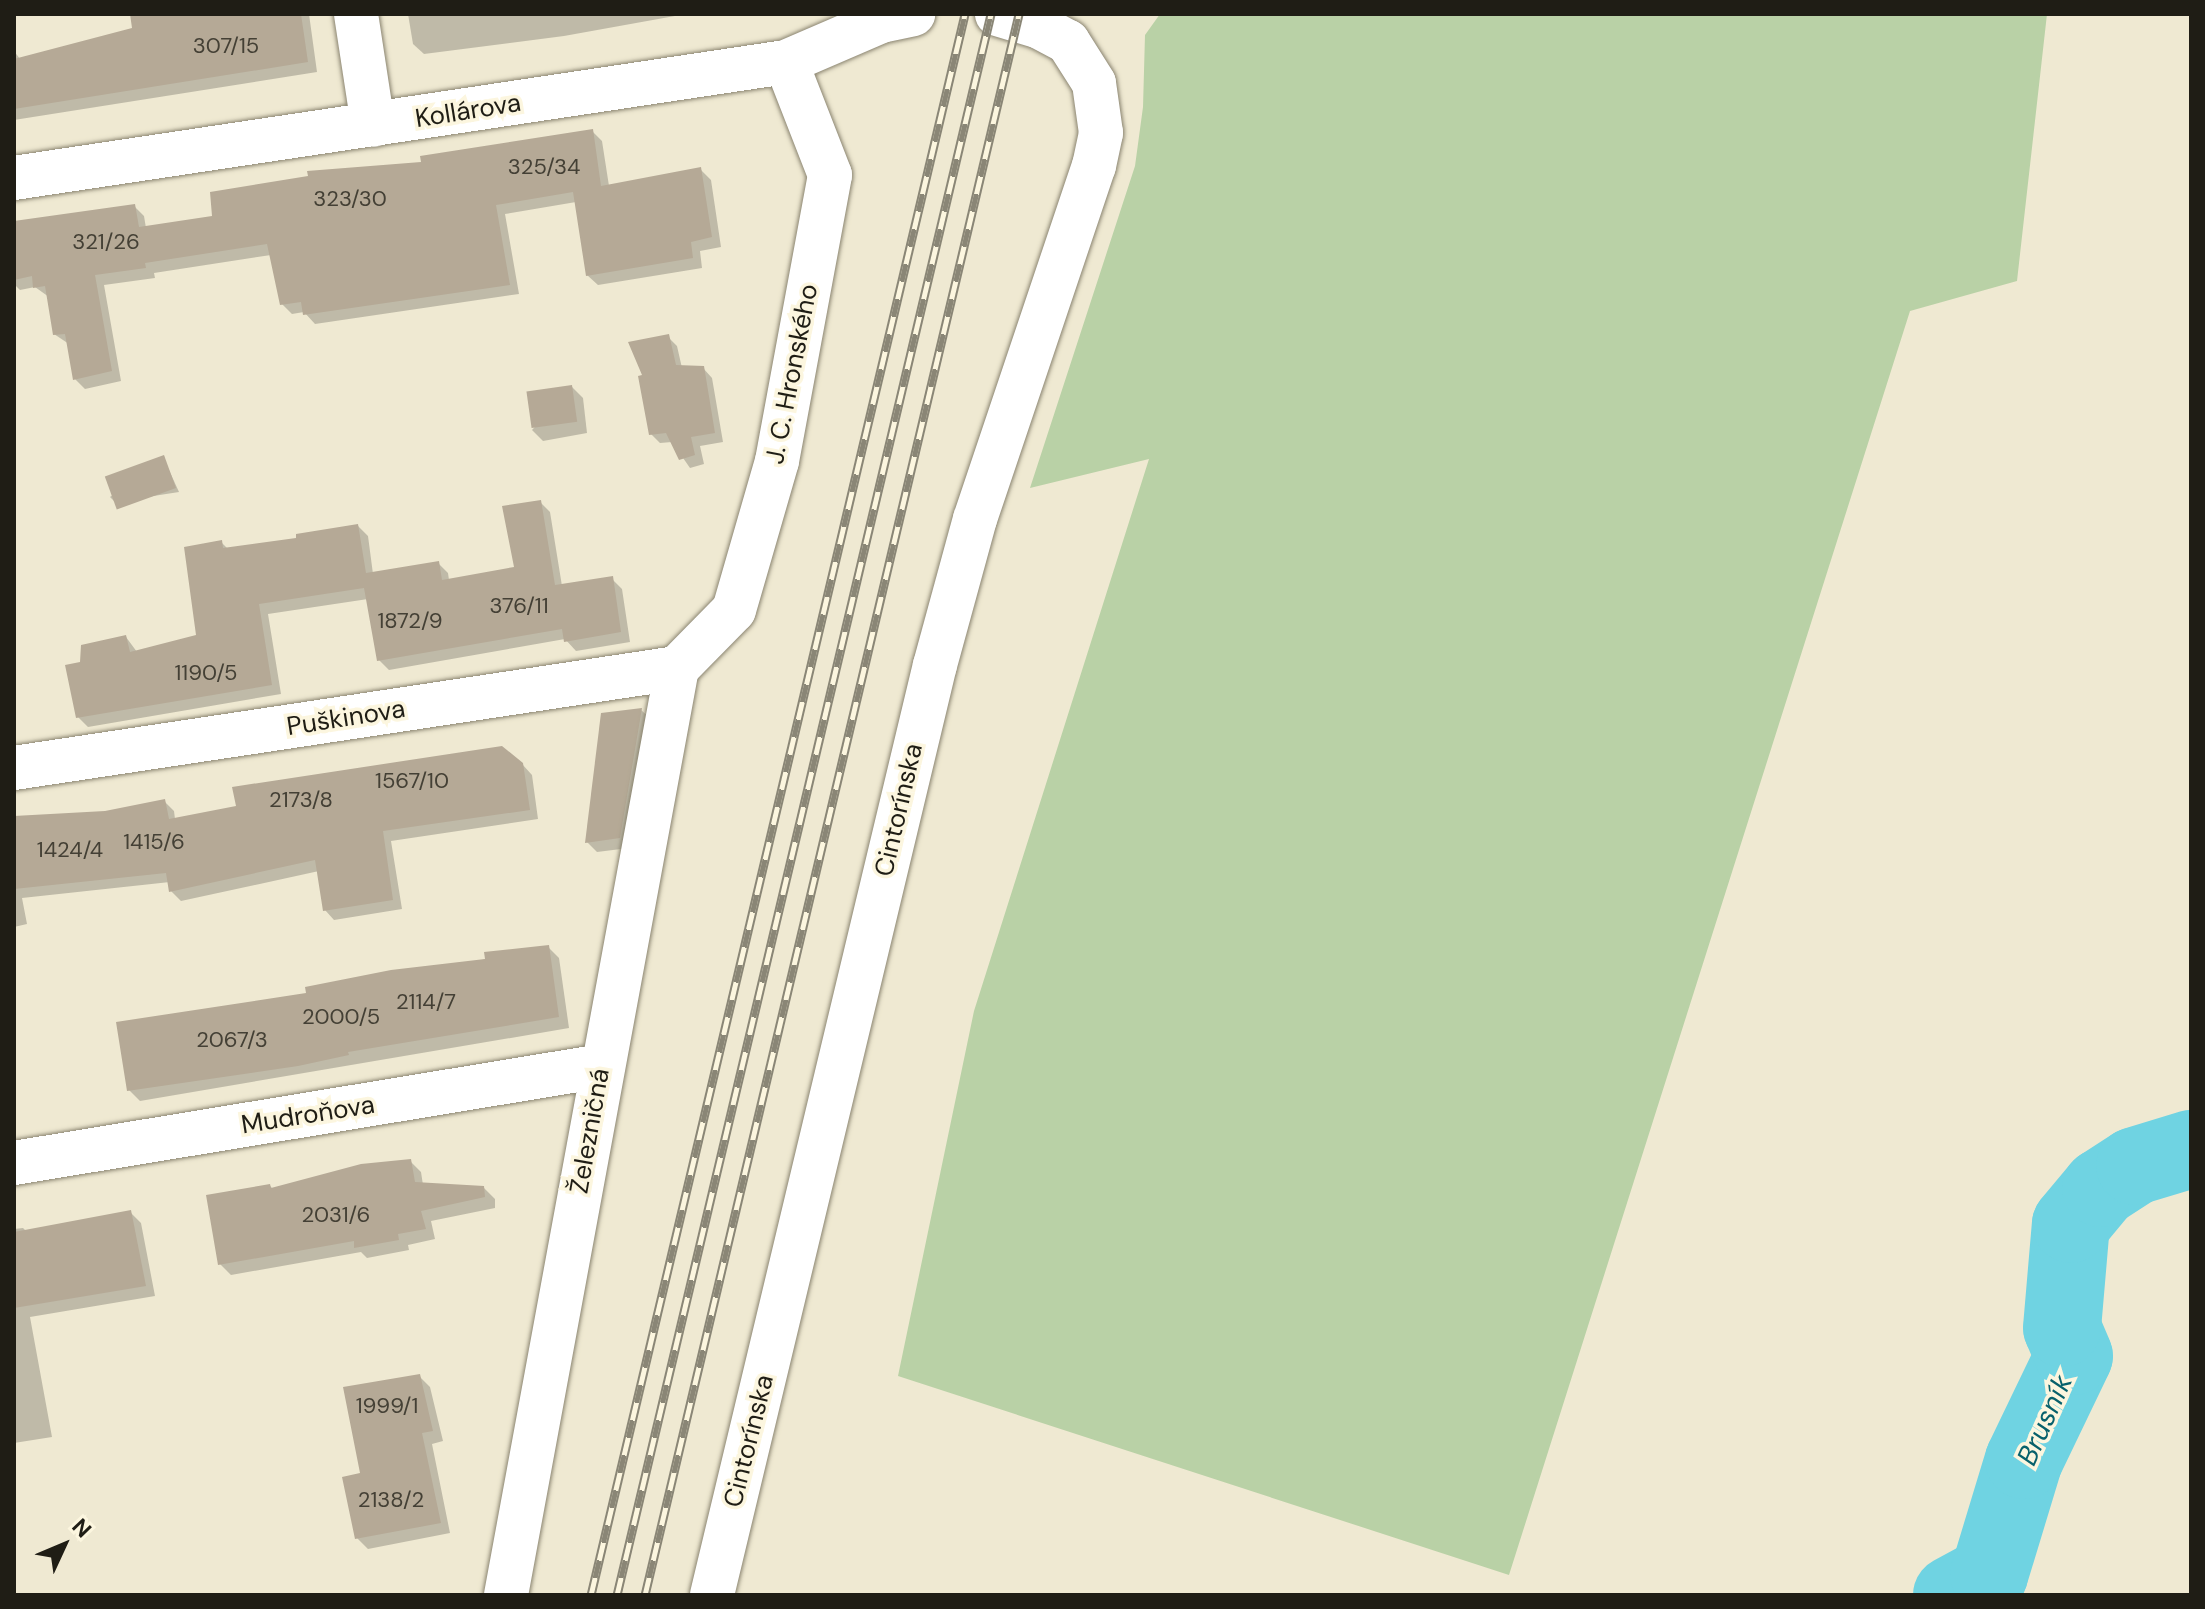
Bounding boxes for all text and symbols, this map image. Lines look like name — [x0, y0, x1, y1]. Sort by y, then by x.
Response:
house number: 307/15 — [193, 33, 259, 59]
street label: Kollárova — [413, 87, 523, 135]
house number: 325/34 — [508, 154, 580, 180]
house number: 323/30 — [313, 186, 387, 212]
house number: 321/26 — [72, 229, 140, 255]
street label: J. C. Hronského — [759, 281, 825, 467]
house number: 376/11 — [489, 593, 549, 619]
house number: 1872/9 — [377, 608, 443, 634]
house number: 1190/5 — [174, 660, 238, 686]
street label: Puškinova — [285, 693, 407, 743]
street label: Cintorínska — [869, 740, 929, 880]
house number: 1567/10 — [375, 768, 449, 794]
house number: 2173/8 — [269, 787, 333, 813]
house number: 1415/6 — [123, 829, 185, 855]
house number: 1424/4 — [37, 837, 103, 863]
house number: 2114/7 — [396, 989, 456, 1015]
house number: 2000/5 — [302, 1004, 380, 1030]
house number: 2067/3 — [196, 1027, 268, 1053]
street label: Železničná — [564, 1066, 616, 1196]
street label: Mudroňova — [239, 1089, 377, 1141]
house number: 2031/6 — [302, 1202, 370, 1228]
water label: Brusník — [2010, 1370, 2080, 1470]
street label: Cintorínska — [717, 1371, 781, 1511]
house number: 1999/1 — [356, 1393, 418, 1419]
house number: 2138/2 — [358, 1487, 424, 1513]
north arrow — [24, 1505, 104, 1585]
text: N — [66, 1512, 98, 1544]

